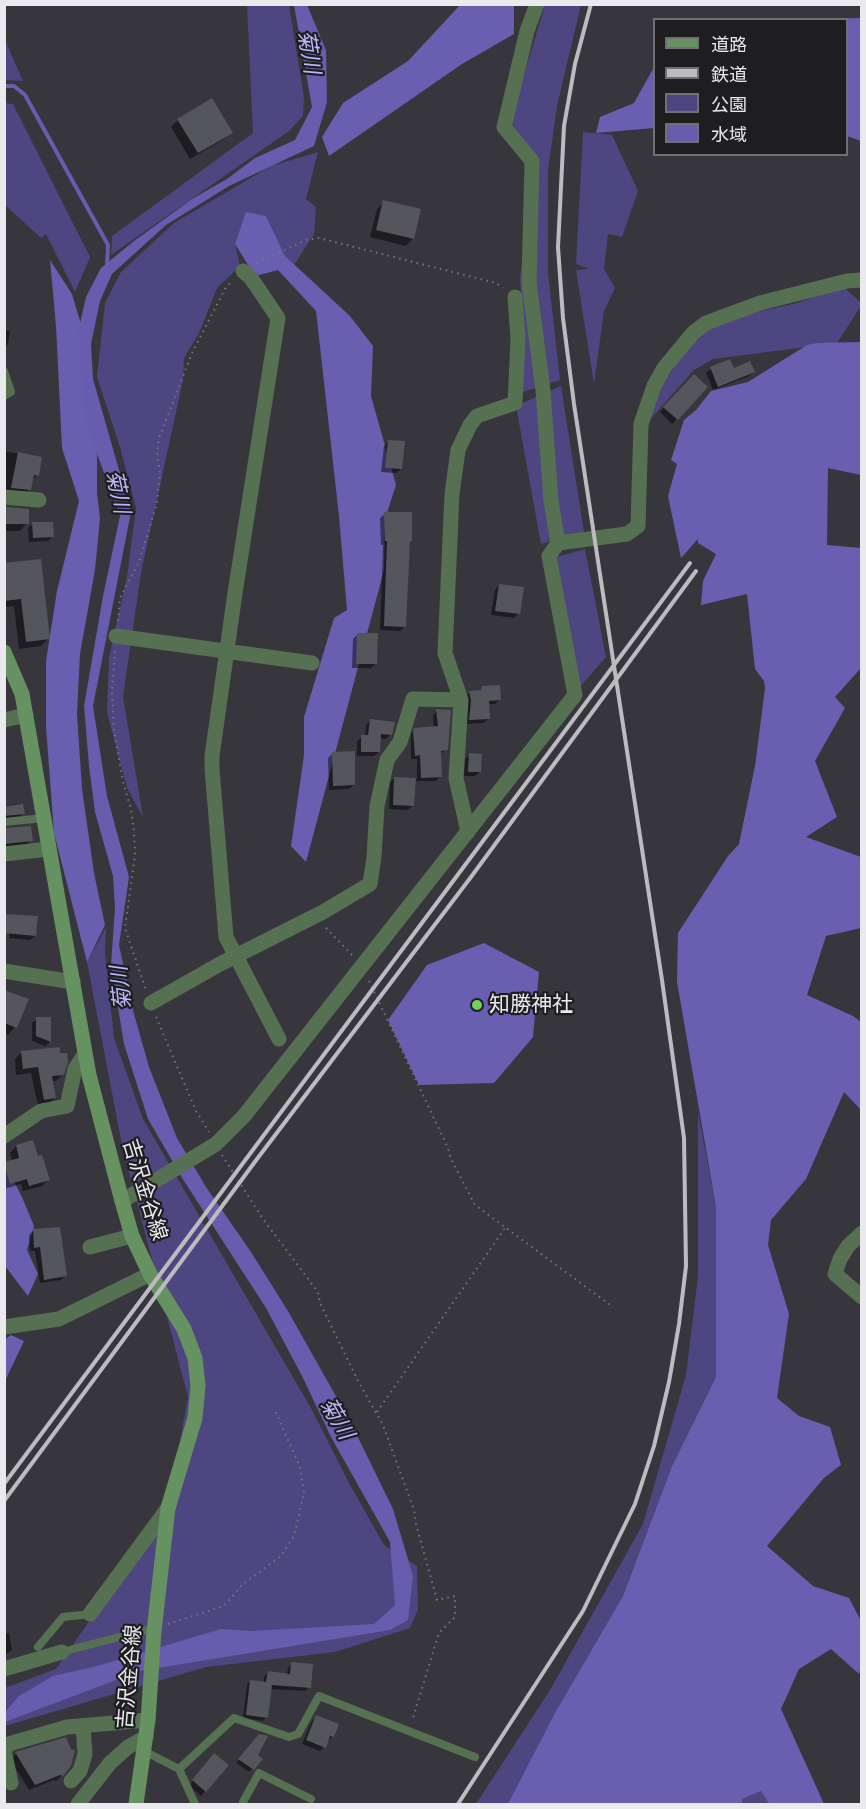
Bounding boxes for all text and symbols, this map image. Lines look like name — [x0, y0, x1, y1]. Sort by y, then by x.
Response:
legend — [653, 18, 848, 156]
water label: 菊川 — [292, 28, 324, 76]
text: 道路 — [711, 35, 747, 55]
text: 鉄道 — [711, 65, 747, 85]
text: 公園 — [711, 95, 747, 115]
text: 水域 — [711, 125, 747, 145]
water label: 菊川 — [100, 468, 134, 516]
water label: 菊川 — [107, 965, 137, 1011]
place label: 知勝神社 — [489, 992, 573, 1018]
marker: 知勝神社 — [470, 998, 484, 1012]
street label: 吉沢金谷線 — [117, 1136, 171, 1244]
water label: 菊川 — [314, 1393, 358, 1445]
street label: 吉沢金谷線 — [113, 1624, 147, 1730]

